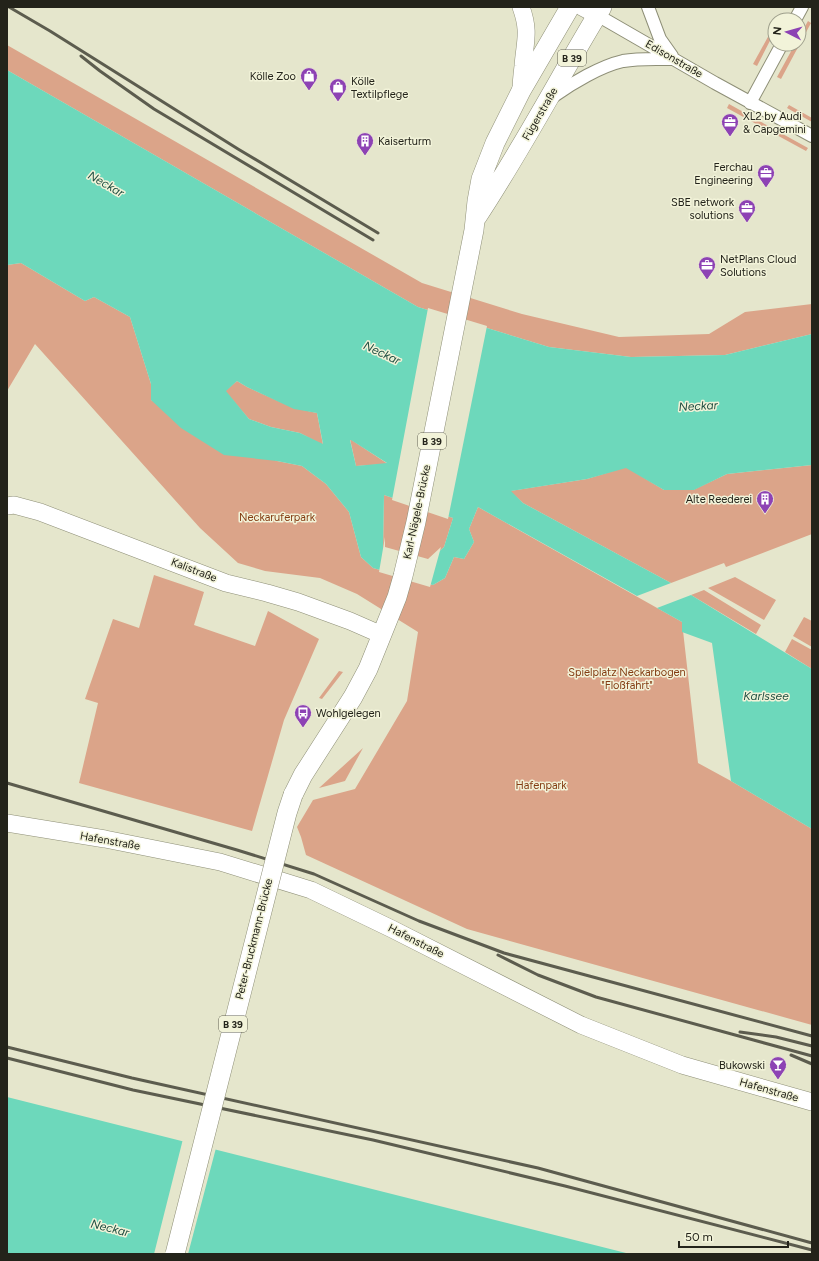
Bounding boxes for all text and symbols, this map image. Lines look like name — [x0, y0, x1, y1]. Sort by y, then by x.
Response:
north arrow — [767, 12, 807, 52]
text: N — [771, 26, 784, 36]
street label: Edisonstraße — [643, 37, 705, 81]
road number: B 39 — [558, 50, 586, 66]
shop icon: Kölle Zoo — [299, 66, 319, 91]
place label: Kölle Zoo — [250, 70, 296, 83]
place label: Kölle Textilpflege — [351, 75, 408, 101]
shop icon: Kölle Textilpflege — [328, 77, 348, 102]
street label: Fügerstraße — [520, 85, 560, 143]
place label: XL2 by Audi & Capgemini — [743, 110, 806, 136]
office icon: XL2 by Audi & Capgemini — [720, 112, 740, 137]
building icon: Kaiserturm — [355, 131, 375, 156]
place label: Kaiserturm — [378, 135, 431, 148]
place label: Ferchau Engineering — [694, 161, 753, 187]
office icon: Ferchau Engineering — [756, 163, 776, 188]
water label: Neckar — [86, 168, 127, 200]
place label: SBE network solutions — [671, 196, 735, 222]
office icon: SBE network solutions — [737, 198, 757, 223]
place label: NetPlans Cloud Solutions — [720, 253, 796, 279]
office icon: NetPlans Cloud Solutions — [697, 255, 717, 280]
water label: Neckar — [361, 338, 404, 368]
water label: Neckar — [678, 398, 719, 414]
road number: B 39 — [418, 433, 446, 449]
street label: Karl-Nägele-Brücke — [401, 464, 433, 560]
building icon: Alte Reederei — [755, 489, 775, 514]
place label: Alte Reederei — [686, 493, 752, 506]
park label: Neckaruferpark — [239, 511, 316, 524]
street label: Kalistraße — [169, 555, 219, 585]
park label: Spielplatz Neckarbogen "Floßfahrt" — [568, 666, 686, 692]
water label: Karlssee — [743, 689, 789, 703]
bus stop icon: Wohlgelegen — [293, 703, 313, 728]
place label: Wohlgelegen — [316, 707, 381, 720]
park label: Hafenpark — [515, 779, 567, 792]
street label: Hafenstraße — [79, 829, 141, 853]
street label: Peter-Bruckmann-Brücke — [233, 877, 275, 1001]
street label: Hafenstraße — [386, 921, 446, 961]
road number: B 39 — [219, 1016, 247, 1032]
bar icon: Bukowski — [768, 1055, 788, 1080]
place label: Bukowski — [719, 1059, 765, 1072]
street label: Hafenstraße — [738, 1075, 800, 1105]
water label: Neckar — [89, 1216, 132, 1240]
scale bar — [679, 1223, 788, 1249]
text: 50 m — [685, 1230, 713, 1244]

